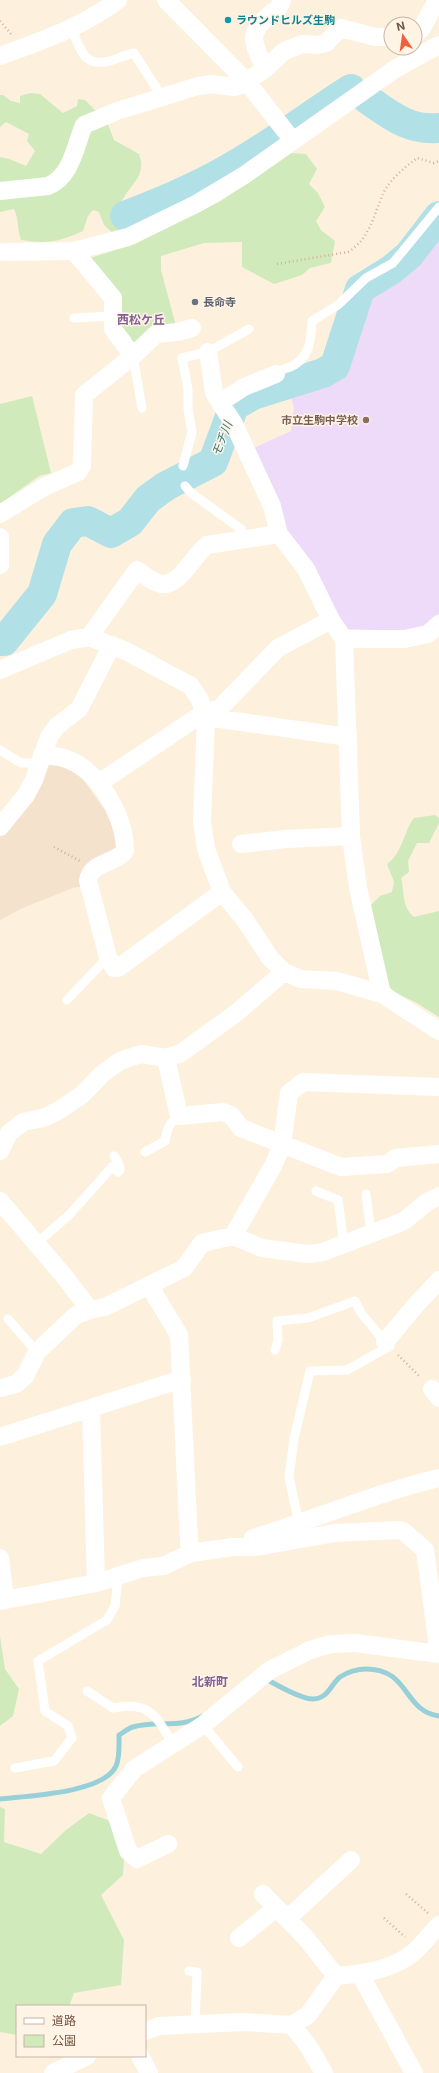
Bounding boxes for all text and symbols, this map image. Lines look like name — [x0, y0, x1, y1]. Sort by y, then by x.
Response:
place label: ラウンドヒルズ生駒 — [236, 13, 335, 27]
marker: ラウンドヒルズ生駒 — [223, 15, 233, 25]
north arrow — [383, 16, 423, 56]
text: N — [395, 18, 406, 34]
place label: 長命寺 — [203, 295, 236, 309]
marker: 長命寺 — [190, 297, 200, 307]
district label: 西松ケ丘 — [117, 312, 165, 327]
place label: 市立生駒中学校 — [281, 413, 358, 427]
marker: 市立生駒中学校 — [361, 415, 371, 425]
water label: モチ川 — [208, 417, 236, 458]
district label: 北新町 — [192, 1674, 228, 1689]
legend — [16, 2005, 146, 2057]
text: 道路 — [52, 2013, 76, 2028]
text: 公園 — [52, 2033, 76, 2048]

